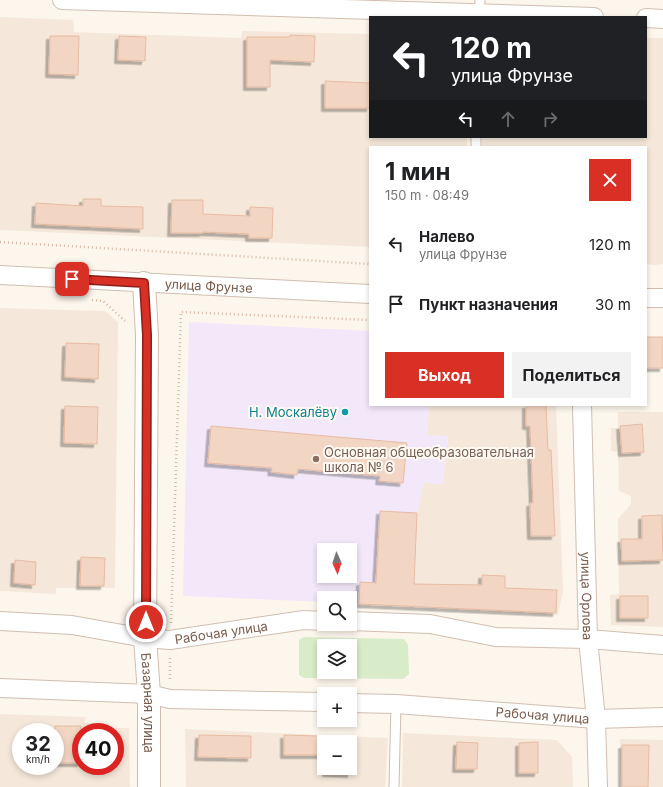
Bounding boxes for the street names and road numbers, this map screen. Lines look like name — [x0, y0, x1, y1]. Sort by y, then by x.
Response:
street label: улица Фрунзе — [164, 275, 253, 296]
street label: улица Орлова — [578, 551, 596, 640]
street label: Рабочая улица — [173, 618, 269, 647]
street label: Базарная улица — [138, 652, 157, 753]
street label: Рабочая улица — [495, 704, 590, 726]

